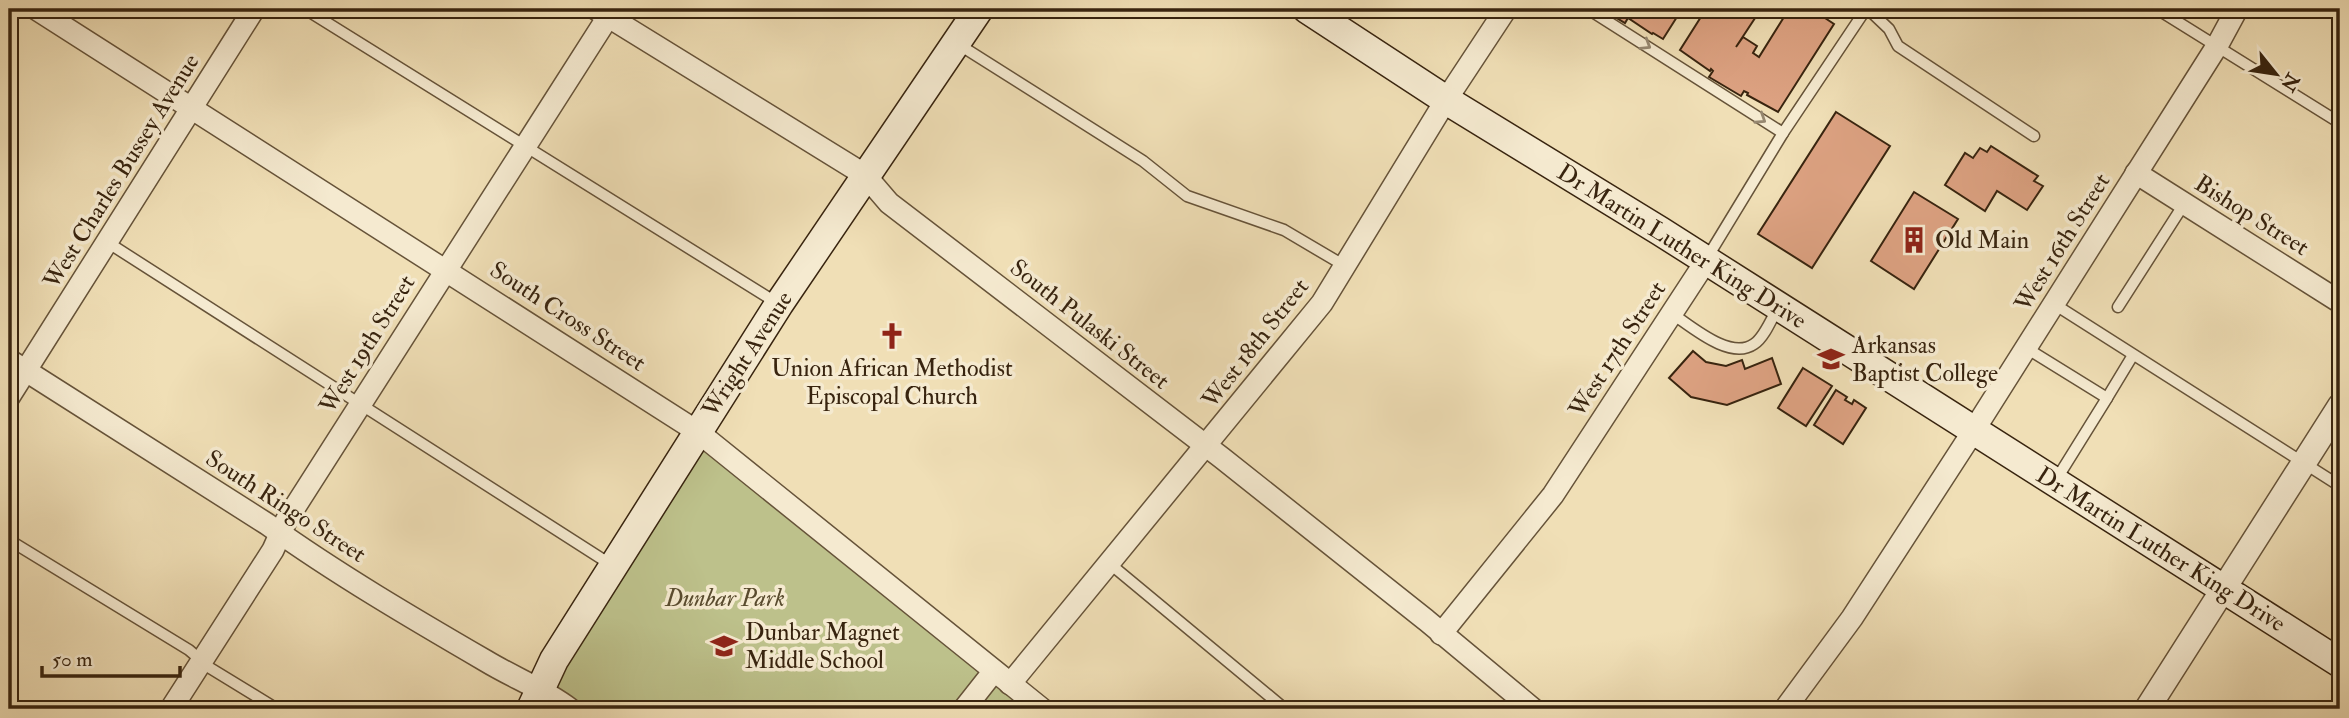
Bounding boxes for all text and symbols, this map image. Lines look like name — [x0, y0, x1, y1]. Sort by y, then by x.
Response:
one-way arrow — [1638, 37, 1651, 50]
north arrow — [2240, 38, 2310, 108]
street label: West Charles Bussey Avenue — [36, 48, 206, 295]
text: N — [2275, 68, 2305, 96]
one-way arrow — [1753, 110, 1766, 123]
street label: Dr Martin Luther King Drive — [1551, 157, 1812, 336]
street label: West 16th Street — [2007, 167, 2117, 318]
street label: Bishop Street — [2189, 168, 2315, 263]
building icon: Old Main — [1899, 225, 1929, 255]
place label: Old Main — [1935, 225, 2029, 256]
street label: South Pulaski Street — [1004, 252, 1176, 397]
street label: South Cross Street — [484, 254, 652, 378]
street label: West 19th Street — [312, 269, 422, 420]
street label: West 18th Street — [1194, 272, 1316, 415]
street label: West 17th Street — [1561, 275, 1673, 424]
street label: Wright Avenue — [695, 285, 800, 424]
church icon: Union African Methodist Episcopal Church — [877, 321, 907, 351]
place label: Arkansas Baptist College — [1851, 330, 1998, 389]
school or university icon: Arkansas Baptist College — [1816, 344, 1846, 374]
place label: Union African Methodist Episcopal Church — [771, 353, 1013, 412]
street label: South Ringo Street — [200, 443, 372, 570]
street label: Dr Martin Luther King Drive — [2030, 460, 2291, 639]
park label: Dunbar Park — [664, 583, 785, 614]
place label: Dunbar Magnet Middle School — [745, 617, 900, 676]
school or university icon: Dunbar Magnet Middle School — [709, 631, 739, 661]
scale bar — [42, 634, 180, 678]
text: 50 m — [52, 646, 93, 673]

